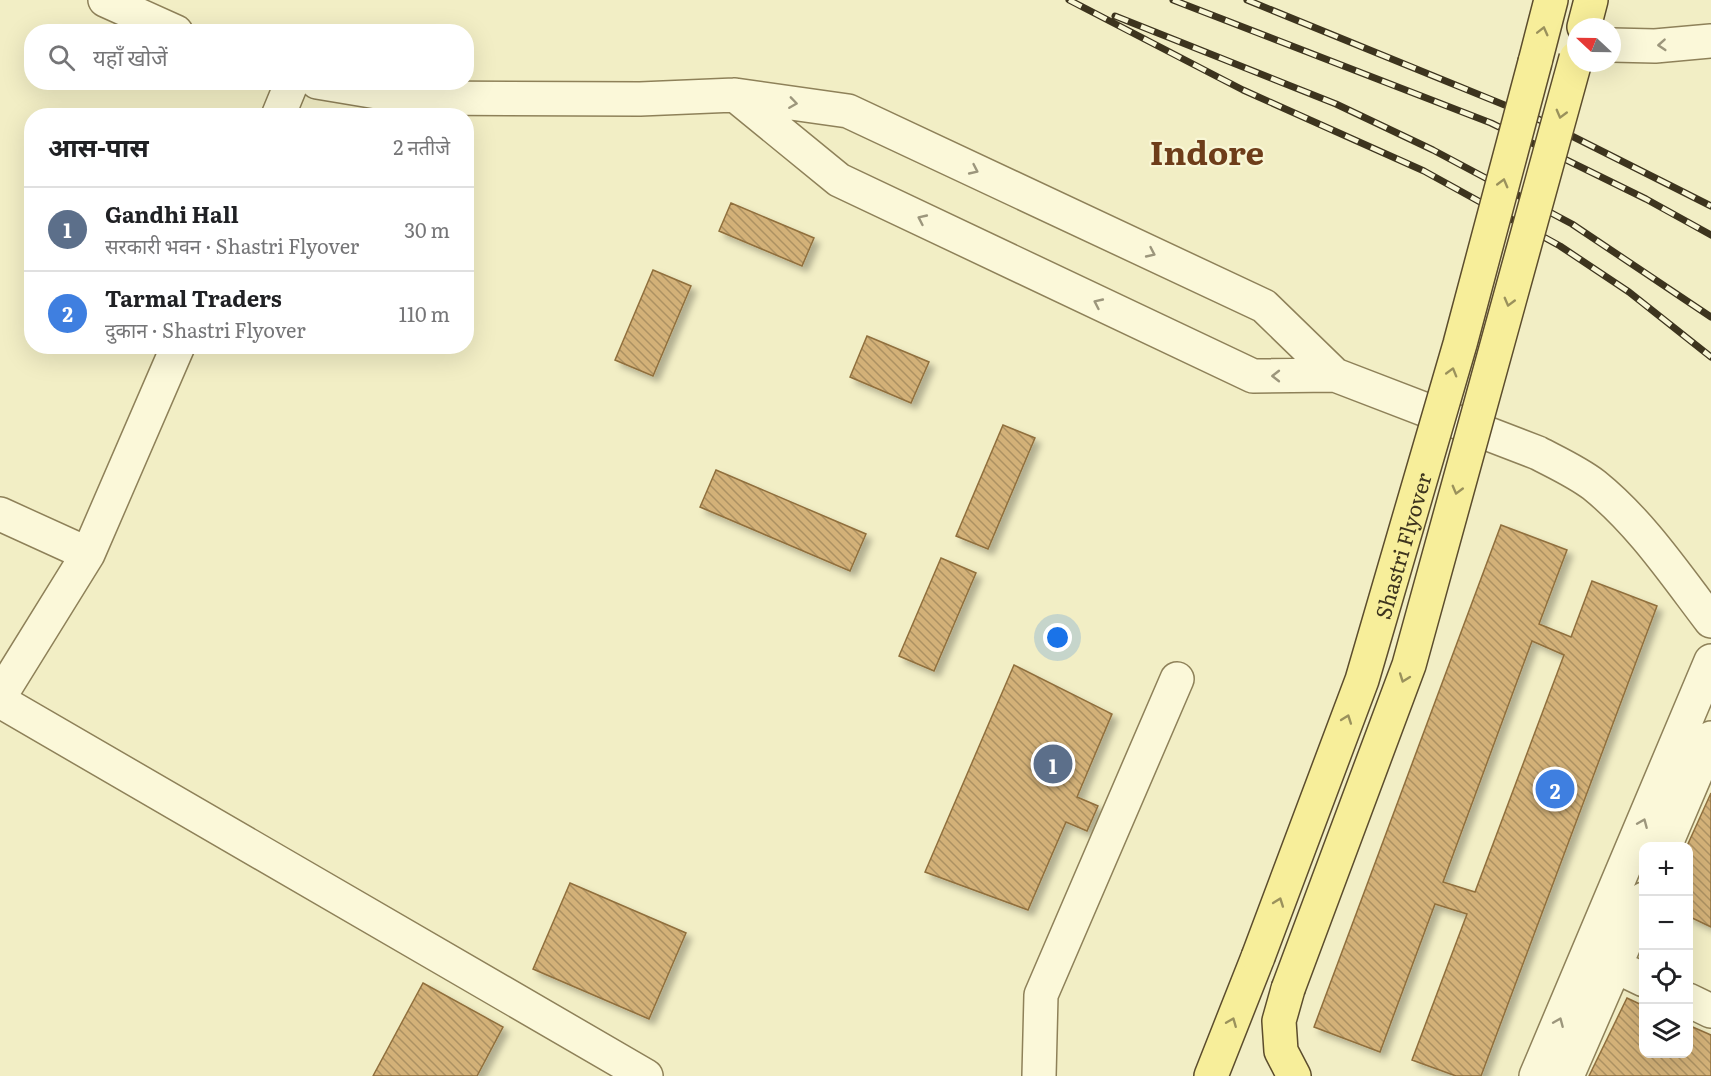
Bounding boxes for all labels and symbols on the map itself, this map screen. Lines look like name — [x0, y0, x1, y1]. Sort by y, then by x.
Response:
north arrow — [1567, 18, 1621, 72]
one-way arrow — [1535, 26, 1548, 36]
one-way arrow — [1657, 39, 1666, 52]
one-way arrow — [788, 96, 797, 109]
one-way arrow — [1555, 109, 1568, 119]
district label: Indore — [1150, 126, 1264, 175]
one-way arrow — [968, 162, 979, 174]
one-way arrow — [1495, 179, 1508, 189]
one-way arrow — [917, 215, 928, 227]
one-way arrow — [1144, 245, 1155, 257]
one-way arrow — [1504, 297, 1516, 307]
one-way arrow — [1093, 298, 1104, 310]
one-way arrow — [1445, 367, 1457, 378]
one-way arrow — [1272, 370, 1281, 382]
street label: Shastri Flyover — [1365, 469, 1437, 622]
one-way arrow — [1452, 484, 1464, 495]
your location — [1043, 623, 1072, 652]
one-way arrow — [1399, 672, 1411, 683]
one-way arrow — [1340, 714, 1352, 725]
pin: 1 — [1034, 742, 1072, 786]
pin: 2 — [1536, 766, 1574, 812]
one-way arrow — [1636, 818, 1648, 829]
one-way arrow — [1272, 897, 1284, 908]
one-way arrow — [1225, 1017, 1238, 1027]
one-way arrow — [1552, 1017, 1564, 1028]

